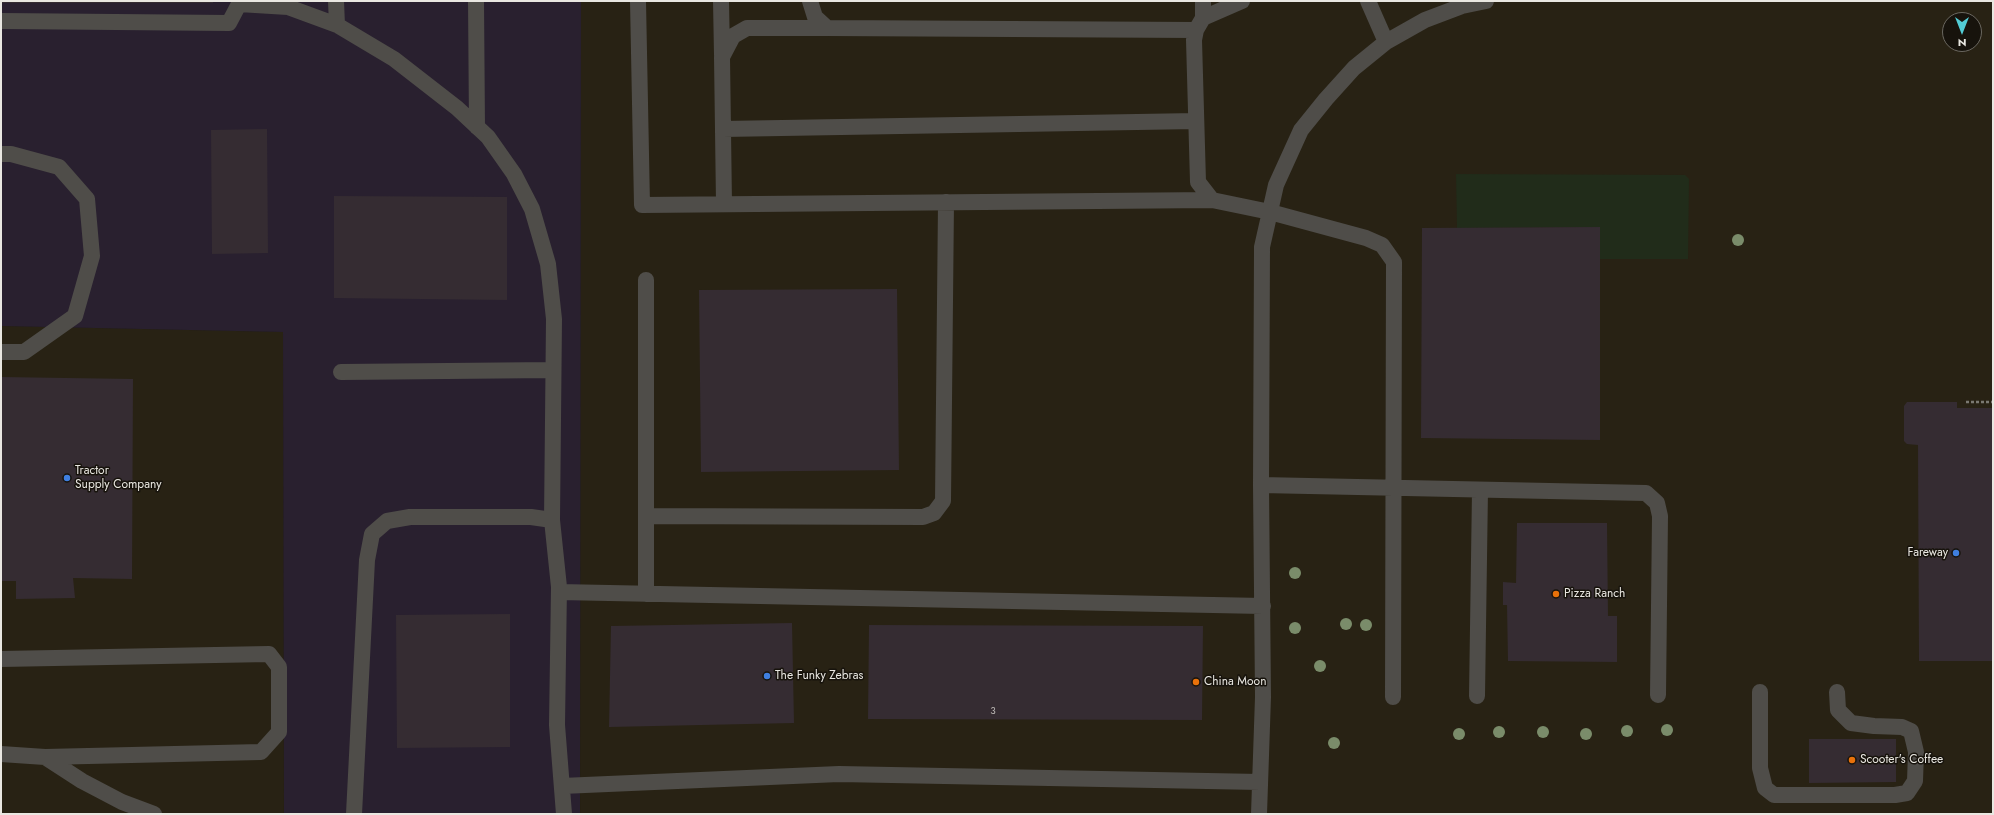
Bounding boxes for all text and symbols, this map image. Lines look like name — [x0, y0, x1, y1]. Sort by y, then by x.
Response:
north arrow — [1942, 12, 1982, 52]
text: N — [1958, 35, 1966, 51]
place label: Tractor Supply Company — [75, 464, 161, 492]
marker: Tractor Supply Company — [62, 473, 72, 483]
place label: Fareway — [1908, 546, 1948, 560]
marker: Fareway — [1951, 548, 1961, 558]
place label: Pizza Ranch — [1564, 587, 1625, 601]
marker: Pizza Ranch — [1551, 589, 1561, 599]
place label: The Funky Zebras — [775, 669, 863, 683]
marker: The Funky Zebras — [762, 671, 772, 681]
place label: China Moon — [1204, 675, 1266, 689]
marker: China Moon — [1191, 677, 1201, 687]
house number: 3 — [990, 706, 996, 718]
place label: Scooter's Coffee — [1860, 753, 1943, 767]
marker: Scooter's Coffee — [1847, 755, 1857, 765]

